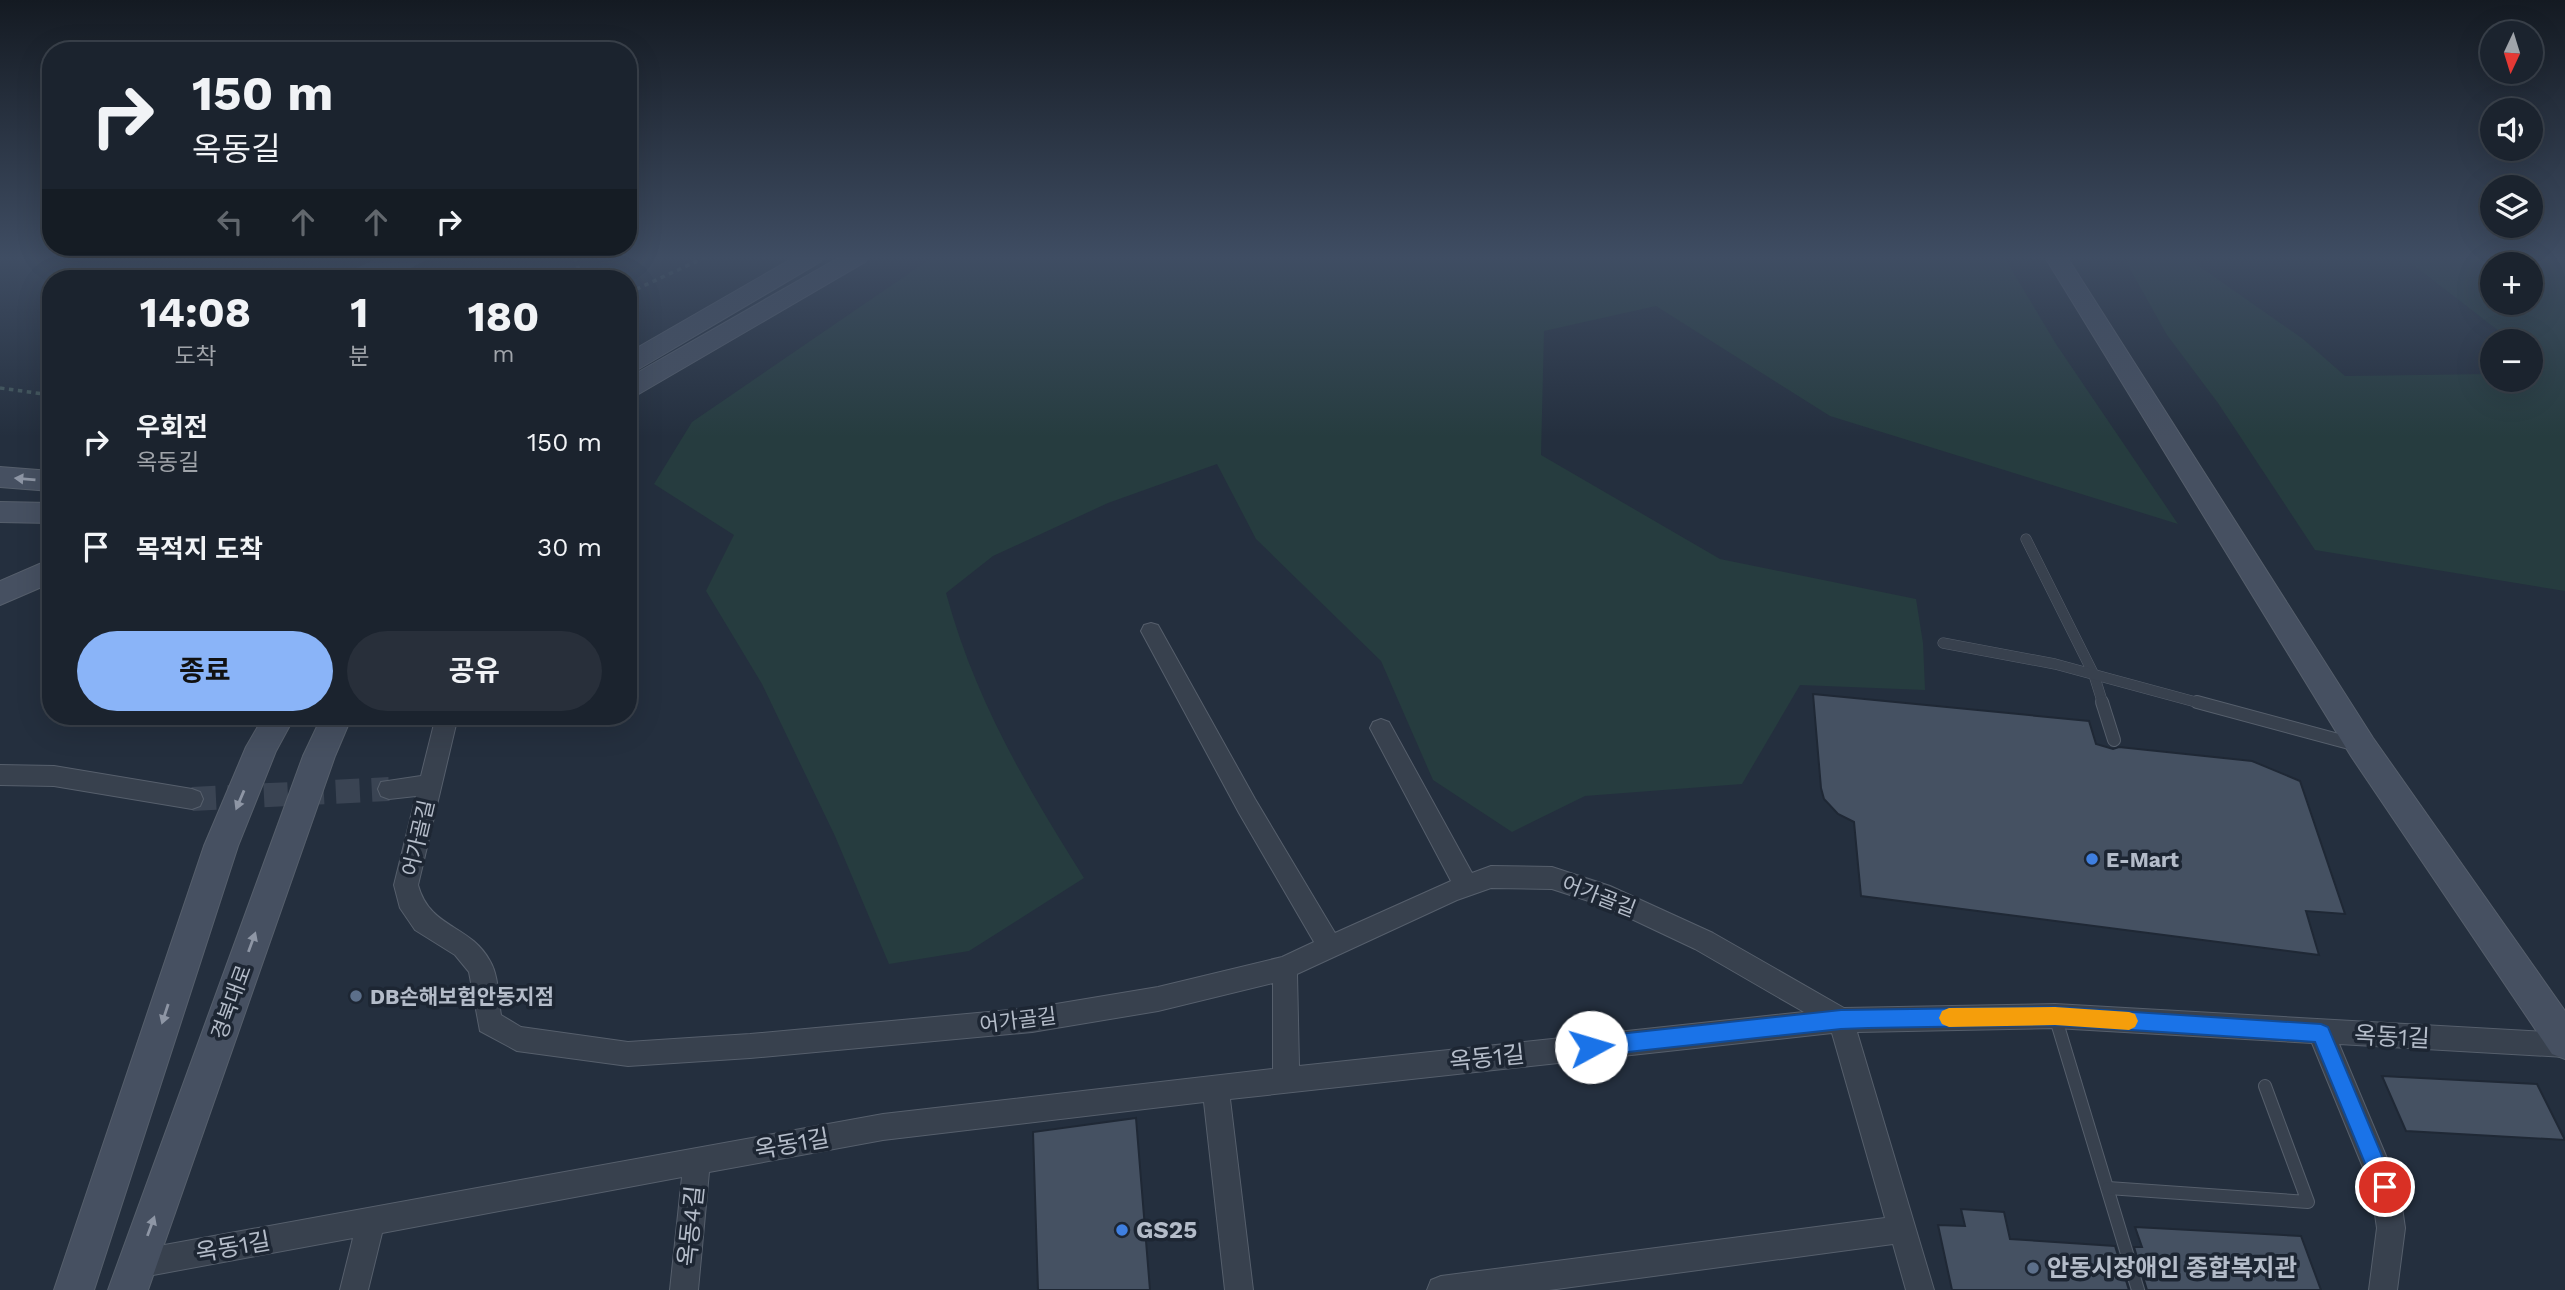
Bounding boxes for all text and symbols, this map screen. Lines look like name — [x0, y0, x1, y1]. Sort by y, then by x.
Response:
north arrow — [2480, 21, 2543, 84]
map controls — [2480, 21, 2543, 392]
text: 150 m — [192, 64, 333, 122]
icon: right — [77, 70, 168, 161]
button: sound — [2480, 98, 2543, 161]
text: 옥동길 — [192, 130, 280, 168]
button: layers — [2480, 175, 2543, 238]
icon: left — [211, 203, 249, 241]
icon: ahead — [284, 203, 322, 241]
icon: ahead — [357, 203, 395, 241]
icon: right — [430, 203, 468, 241]
button: + — [2480, 252, 2543, 315]
text: 14:08 — [140, 288, 251, 337]
text: 1 — [350, 288, 368, 337]
text: 180 — [468, 292, 539, 341]
button: − — [2480, 329, 2543, 392]
text: m — [493, 341, 514, 368]
text: 도착 — [174, 343, 217, 370]
text: 분 — [349, 343, 370, 370]
text: 우회전 — [136, 412, 208, 442]
icon: right — [77, 423, 115, 461]
text: 150 m — [527, 427, 602, 457]
text: 옥동길 — [136, 449, 199, 476]
one-way arrow — [14, 473, 36, 484]
icon: arrive — [77, 528, 115, 566]
text: 30 m — [537, 532, 602, 562]
text: 목적지 도착 — [136, 534, 263, 564]
button: 종료 — [77, 631, 333, 711]
button: 공유 — [347, 631, 602, 711]
one-way arrow — [234, 789, 245, 810]
street label: 어가골길 — [397, 798, 439, 878]
place label: E-Mart — [2106, 847, 2179, 872]
marker: E-Mart — [2084, 851, 2100, 867]
street label: 어가골길 — [1558, 870, 1640, 922]
one-way arrow — [247, 932, 258, 953]
street label: 경북대로 — [206, 961, 256, 1043]
place label: DB손해보험안동지점 — [370, 984, 554, 1009]
marker: DB손해보험안동지점 — [348, 988, 364, 1004]
street label: 어가골길 — [978, 1003, 1058, 1037]
one-way arrow — [159, 1004, 170, 1025]
position arrow — [1554, 1010, 1628, 1084]
street label: 옥동1길 — [2354, 1021, 2430, 1053]
street label: 옥동1길 — [1448, 1040, 1526, 1076]
street label: 옥동1길 — [752, 1124, 832, 1164]
pin — [2355, 1157, 2415, 1217]
icon: arrive — [2366, 1168, 2404, 1206]
street label: 옥동4길 — [673, 1184, 709, 1268]
one-way arrow — [146, 1215, 157, 1236]
place label: GS25 — [1136, 1216, 1197, 1244]
marker: GS25 — [1114, 1222, 1130, 1238]
street label: 옥동1길 — [193, 1227, 273, 1267]
place label: 안동시장애인 종합복지관 — [2047, 1254, 2297, 1282]
marker: 안동시장애인 종합복지관 — [2025, 1260, 2041, 1276]

